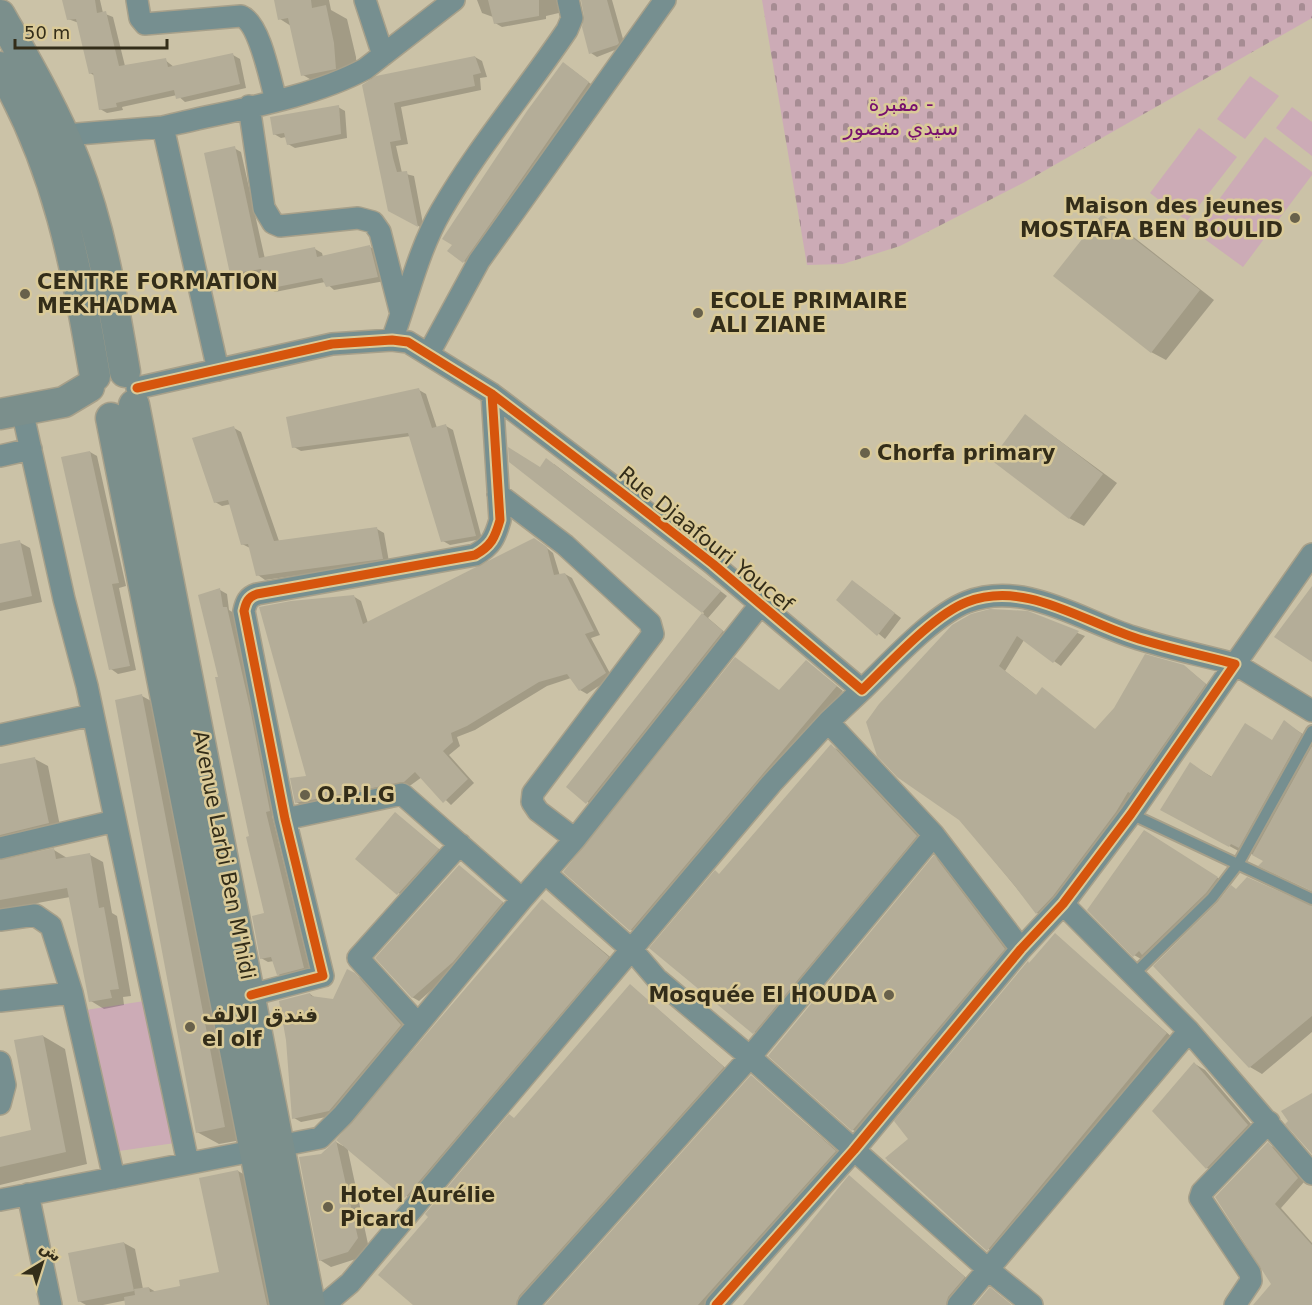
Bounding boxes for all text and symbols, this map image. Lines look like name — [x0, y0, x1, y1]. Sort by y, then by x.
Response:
scale bar — [15, 12, 166, 50]
text: 50 m — [24, 22, 70, 43]
park label: مقبرة - سيدي منصور — [843, 92, 958, 140]
place label: Maison des jeunes MOSTAFA BEN BOULID — [1020, 194, 1283, 242]
marker: Maison des jeunes MOSTAFA BEN BOULID — [1288, 211, 1302, 225]
place label: CENTRE FORMATION MEKHADMA — [37, 270, 278, 318]
marker: CENTRE FORMATION MEKHADMA — [18, 287, 32, 301]
place label: ECOLE PRIMAIRE ALI ZIANE — [710, 289, 908, 337]
marker: ECOLE PRIMAIRE ALI ZIANE — [691, 306, 705, 320]
place label: Chorfa primary — [877, 441, 1056, 465]
marker: Chorfa primary — [858, 446, 872, 460]
street label: Rue Djaafouri Youcef — [614, 461, 798, 617]
street label: Avenue Larbi Ben M'hidi — [188, 728, 260, 982]
place label: O.P.I.G — [317, 783, 395, 807]
marker: O.P.I.G — [298, 788, 312, 802]
place label: Mosquée El HOUDA — [648, 983, 878, 1007]
marker: Mosquée El HOUDA — [882, 988, 896, 1002]
place label: فندق الالف el olf — [202, 1003, 318, 1051]
marker: فندق الالف el olf — [183, 1020, 197, 1034]
place label: Hotel Aurélie Picard — [340, 1183, 495, 1231]
marker: Hotel Aurélie Picard — [321, 1200, 335, 1214]
north arrow — [12, 1233, 72, 1293]
text: ش — [36, 1237, 65, 1266]

